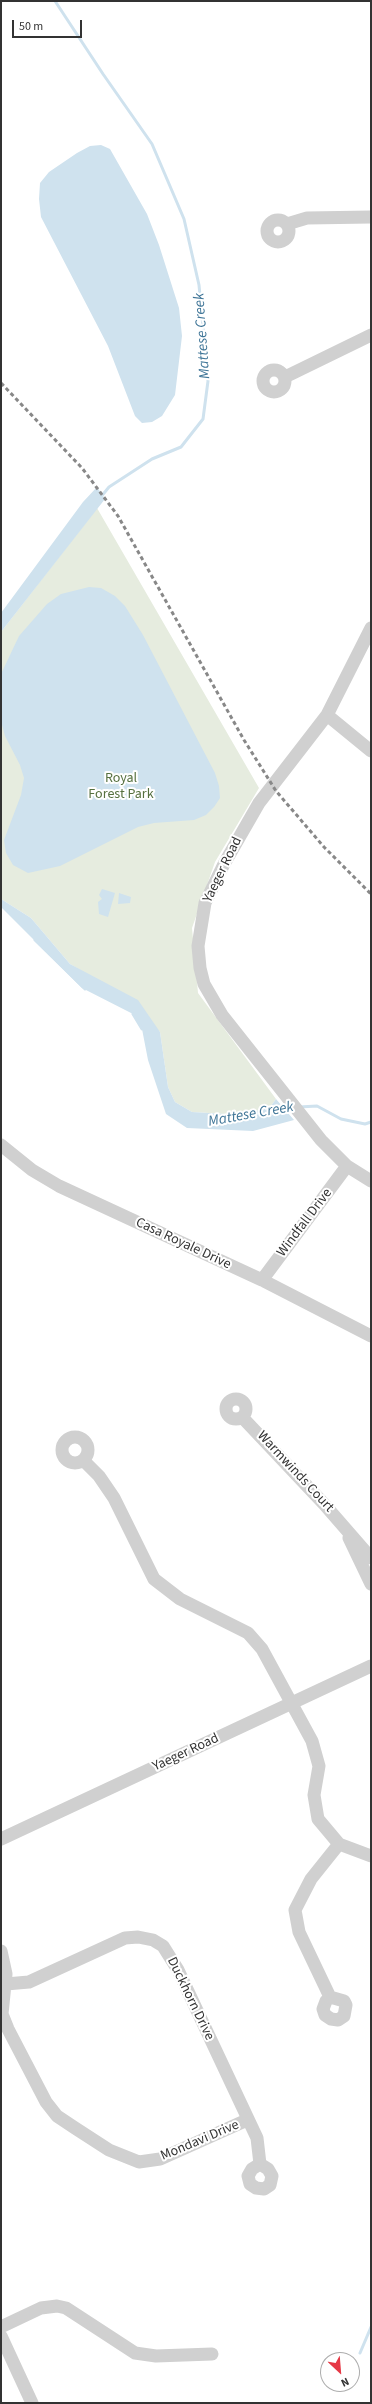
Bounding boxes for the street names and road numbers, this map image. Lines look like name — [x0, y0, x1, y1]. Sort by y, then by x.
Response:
street label: Yaeger Road — [200, 834, 246, 906]
street label: Windfall Drive — [274, 1186, 336, 1260]
street label: Casa Royale Drive — [133, 1215, 233, 1273]
street label: Warmwinds Court — [253, 1428, 337, 1516]
street label: Yaeger Road — [150, 1730, 222, 1776]
street label: Duckhorn Drive — [163, 1955, 217, 2043]
street label: Mondavi Drive — [158, 2117, 242, 2165]

